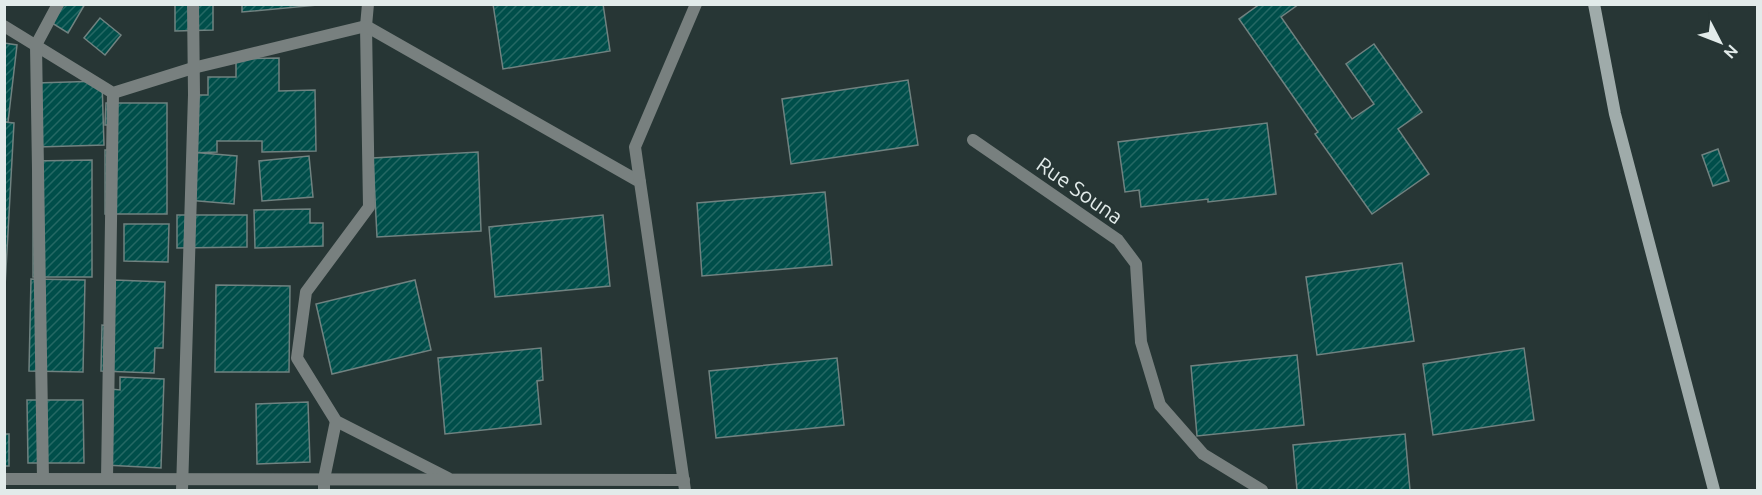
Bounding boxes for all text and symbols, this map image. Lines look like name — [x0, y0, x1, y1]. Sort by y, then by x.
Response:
north arrow — [1690, 12, 1750, 72]
text: N — [1720, 42, 1742, 62]
street label: Rue Souna — [1032, 152, 1128, 228]

